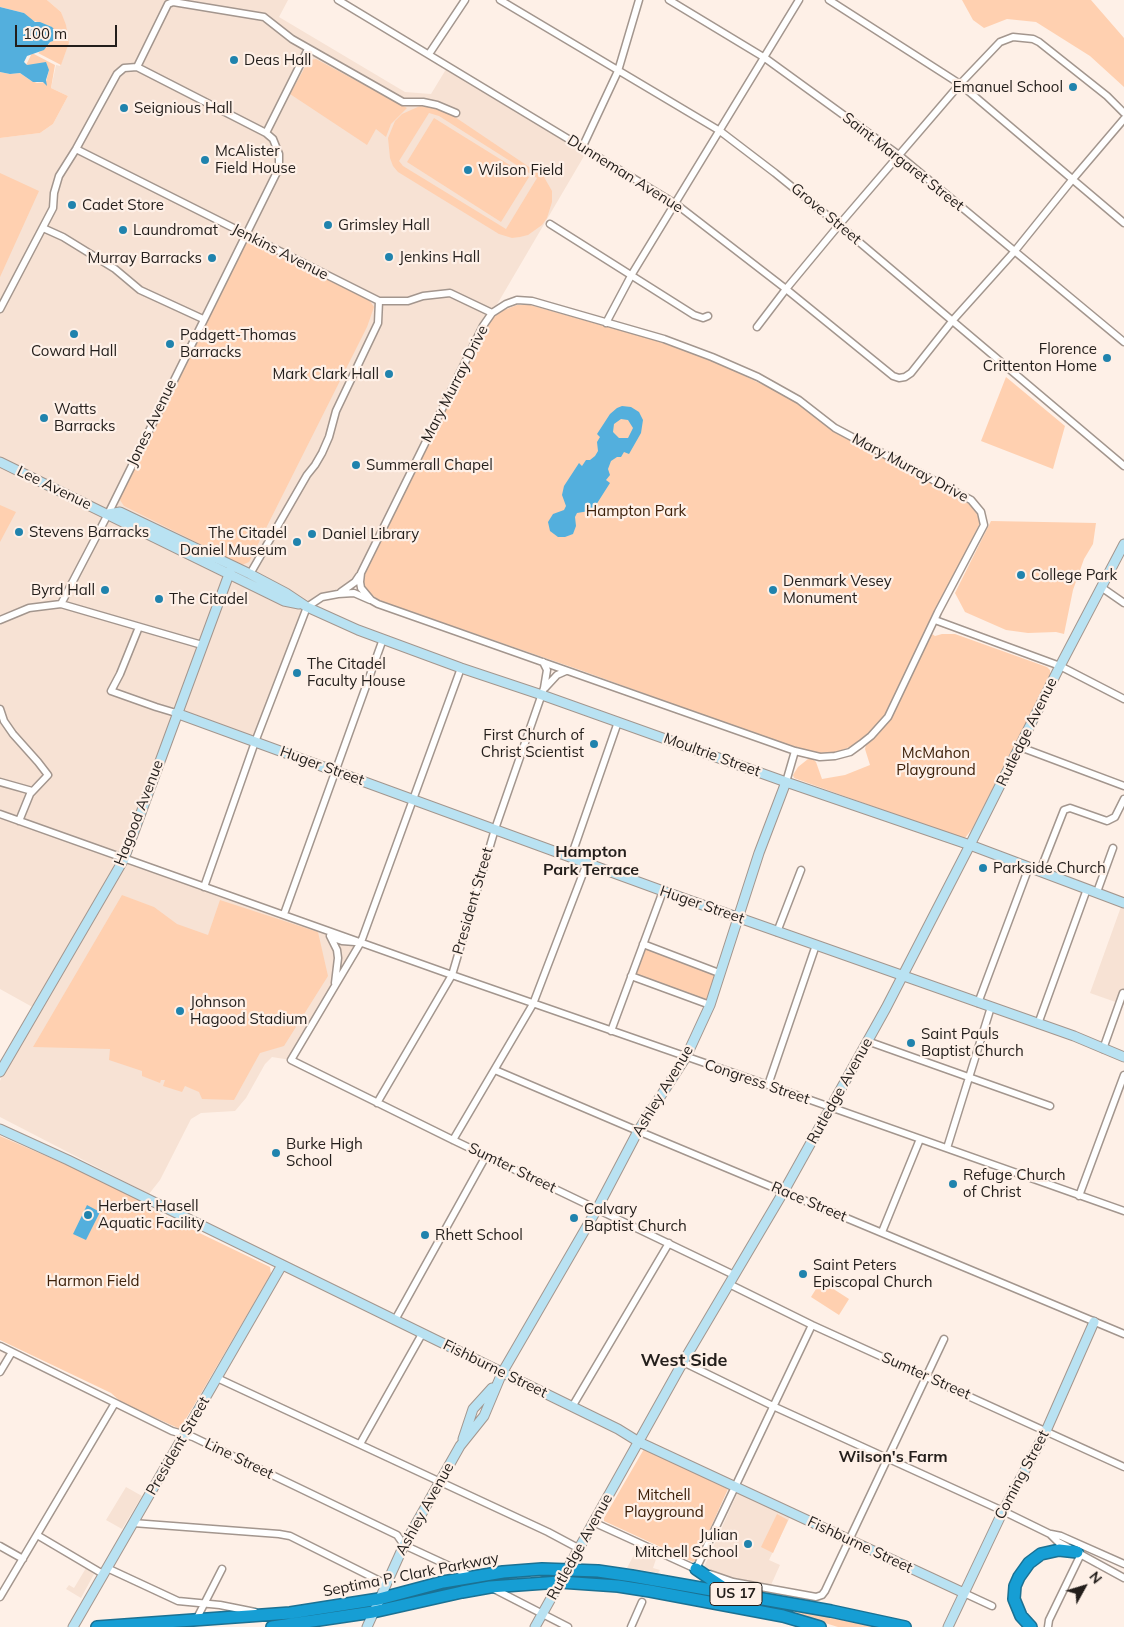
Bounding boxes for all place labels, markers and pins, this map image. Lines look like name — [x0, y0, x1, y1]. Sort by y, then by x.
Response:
place label: Deas Hall — [244, 51, 311, 69]
marker: Deas Hall — [228, 54, 240, 66]
place label: Emanuel School — [953, 78, 1063, 96]
marker: Emanuel School — [1067, 81, 1079, 93]
place label: Seignious Hall — [134, 99, 233, 117]
marker: Seignious Hall — [118, 102, 130, 114]
place label: McAlister Field House — [215, 142, 296, 177]
marker: McAlister Field House — [199, 154, 211, 166]
place label: Wilson Field — [478, 161, 563, 179]
marker: Wilson Field — [462, 164, 474, 176]
place label: Cadet Store — [82, 196, 164, 214]
marker: Cadet Store — [66, 199, 78, 211]
place label: Grimsley Hall — [338, 216, 430, 234]
marker: Grimsley Hall — [322, 219, 334, 231]
place label: Laundromat — [133, 221, 218, 239]
marker: Laundromat — [117, 224, 129, 236]
place label: Jenkins Hall — [399, 248, 480, 266]
place label: Murray Barracks — [87, 249, 202, 267]
marker: Jenkins Hall — [383, 251, 395, 263]
marker: Murray Barracks — [206, 252, 218, 264]
place label: Padgett-Thomas Barracks — [180, 326, 296, 361]
marker: Coward Hall — [68, 328, 80, 340]
marker: Padgett-Thomas Barracks — [164, 338, 176, 350]
place label: Florence Crittenton Home — [983, 340, 1097, 375]
place label: Coward Hall — [31, 342, 117, 360]
marker: Florence Crittenton Home — [1101, 352, 1113, 364]
place label: Mark Clark Hall — [273, 365, 379, 383]
marker: Mark Clark Hall — [383, 368, 395, 380]
place label: Watts Barracks — [54, 400, 115, 435]
marker: Watts Barracks — [38, 412, 50, 424]
place label: Summerall Chapel — [366, 456, 493, 474]
marker: Summerall Chapel — [350, 459, 362, 471]
place label: Stevens Barracks — [29, 523, 149, 541]
place label: The Citadel Daniel Museum — [180, 524, 287, 559]
place label: Daniel Library — [322, 525, 419, 543]
marker: Stevens Barracks — [13, 526, 25, 538]
marker: Daniel Library — [306, 528, 318, 540]
marker: The Citadel Daniel Museum — [291, 536, 303, 548]
place label: College Park — [1031, 566, 1117, 584]
marker: College Park — [1015, 569, 1027, 581]
place label: Denmark Vesey Monument — [783, 572, 892, 607]
place label: Byrd Hall — [31, 581, 95, 599]
marker: Byrd Hall — [99, 584, 111, 596]
marker: Denmark Vesey Monument — [767, 584, 779, 596]
place label: The Citadel — [169, 590, 248, 608]
marker: The Citadel — [153, 593, 165, 605]
place label: The Citadel Faculty House — [307, 655, 405, 690]
marker: The Citadel Faculty House — [291, 667, 303, 679]
place label: First Church of Christ Scientist — [481, 726, 584, 761]
marker: First Church of Christ Scientist — [588, 738, 600, 750]
place label: Parkside Church — [993, 859, 1106, 877]
marker: Parkside Church — [977, 862, 989, 874]
place label: Johnson Hagood Stadium — [190, 993, 308, 1028]
marker: Johnson Hagood Stadium — [174, 1005, 186, 1017]
place label: Saint Pauls Baptist Church — [921, 1025, 1024, 1060]
marker: Saint Pauls Baptist Church — [905, 1037, 917, 1049]
place label: Burke High School — [286, 1135, 363, 1170]
marker: Burke High School — [270, 1147, 282, 1159]
place label: Refuge Church of Christ — [963, 1166, 1065, 1201]
marker: Refuge Church of Christ — [947, 1178, 959, 1190]
place label: Herbert Hasell Aquatic Facility — [98, 1197, 204, 1232]
place label: Calvary Baptist Church — [584, 1200, 687, 1235]
marker: Herbert Hasell Aquatic Facility — [82, 1209, 94, 1221]
marker: Calvary Baptist Church — [568, 1212, 580, 1224]
place label: Rhett School — [435, 1226, 523, 1244]
marker: Rhett School — [419, 1229, 431, 1241]
place label: Saint Peters Episcopal Church — [813, 1256, 932, 1291]
marker: Saint Peters Episcopal Church — [797, 1268, 809, 1280]
place label: Julian Mitchell School — [635, 1526, 738, 1561]
marker: Julian Mitchell School — [742, 1538, 754, 1550]

